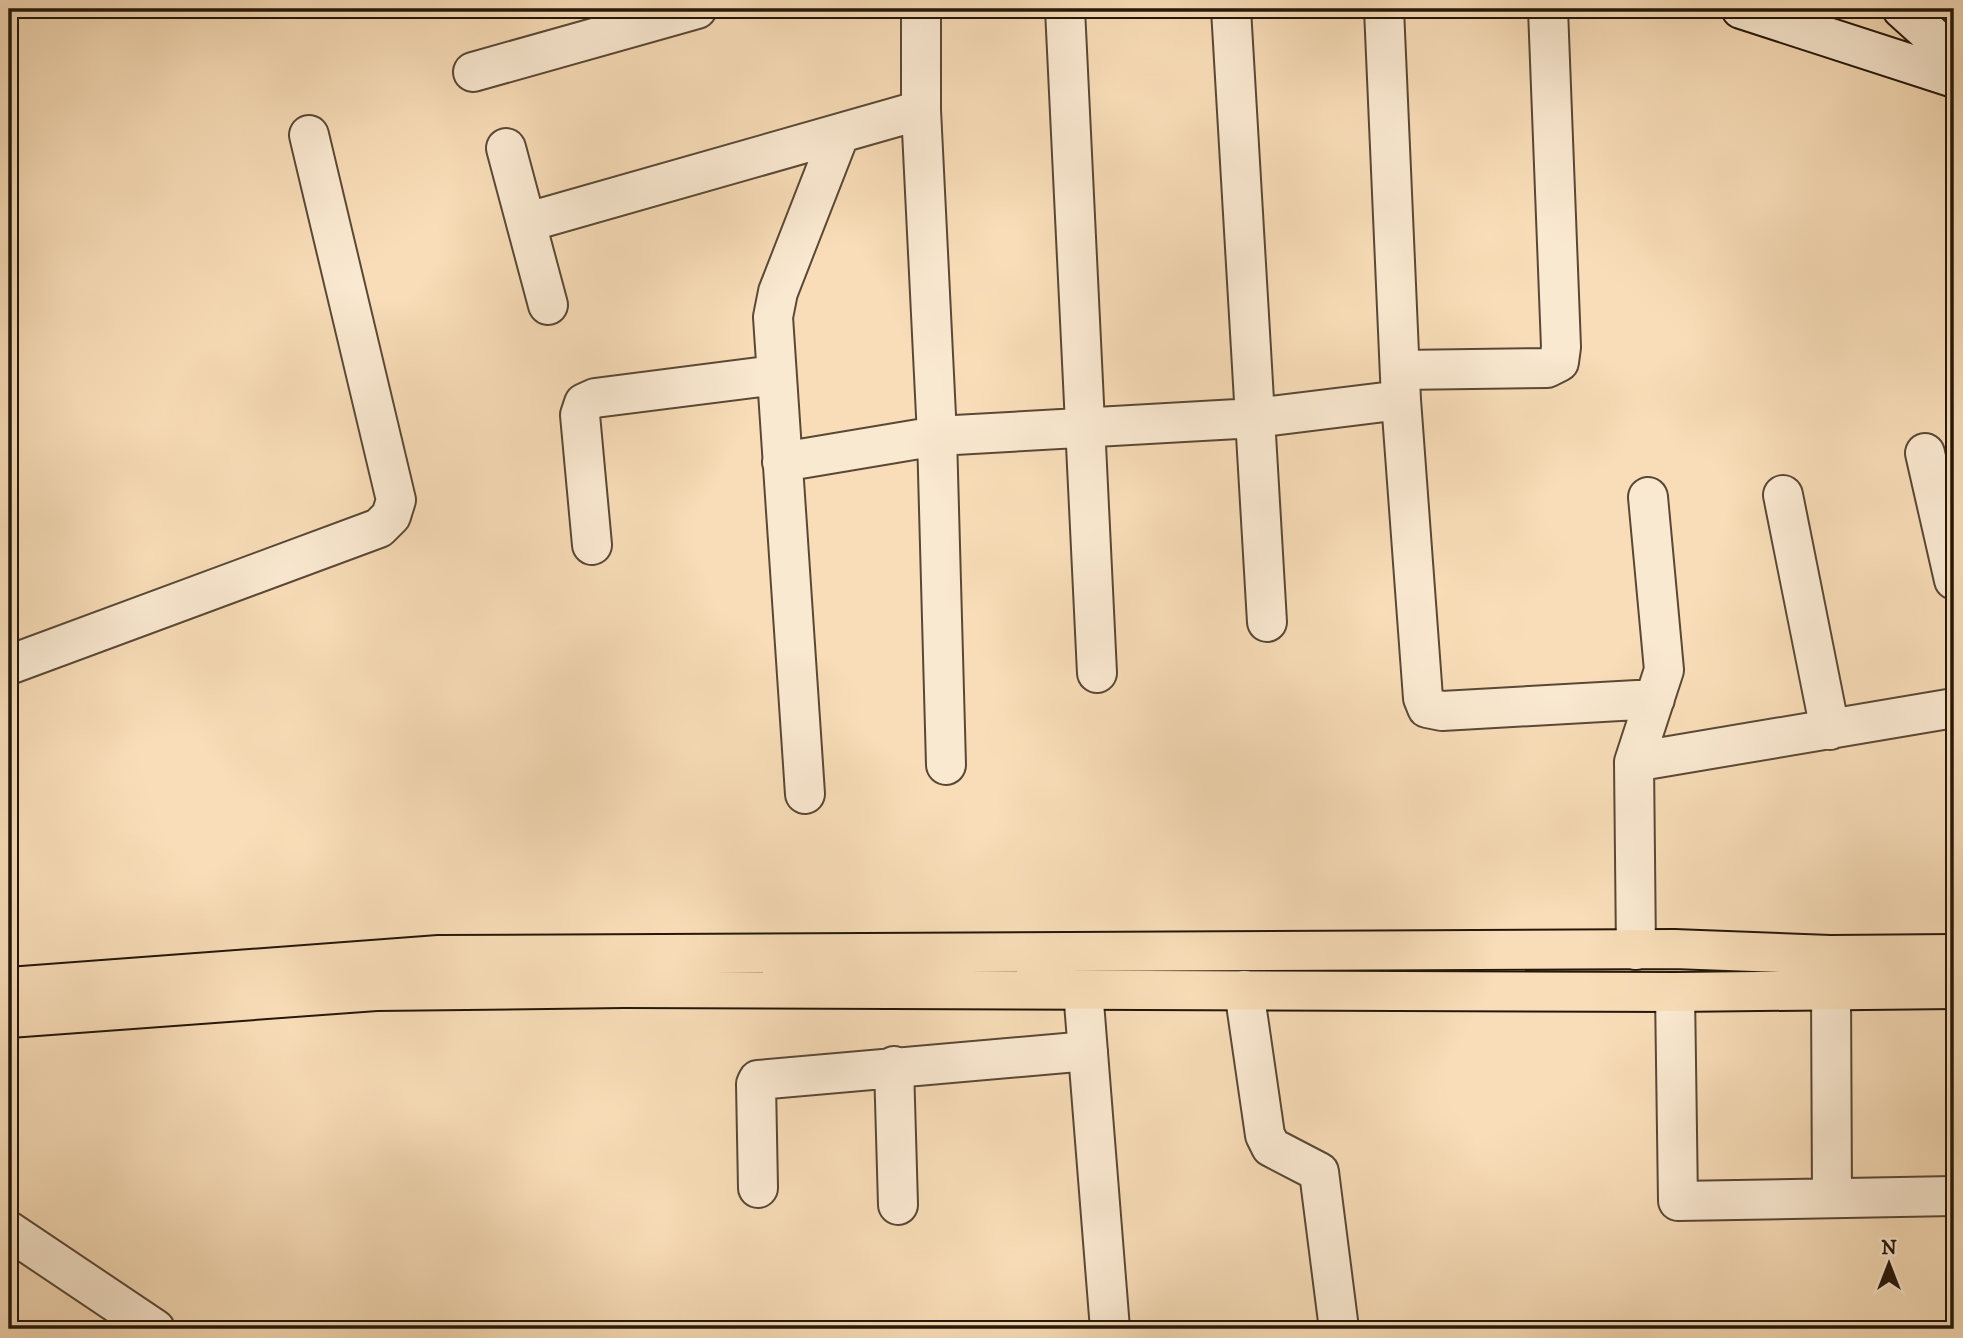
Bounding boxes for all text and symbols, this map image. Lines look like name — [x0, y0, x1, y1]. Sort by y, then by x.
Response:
north arrow — [1854, 1230, 1924, 1300]
text: N — [1881, 1237, 1897, 1260]

